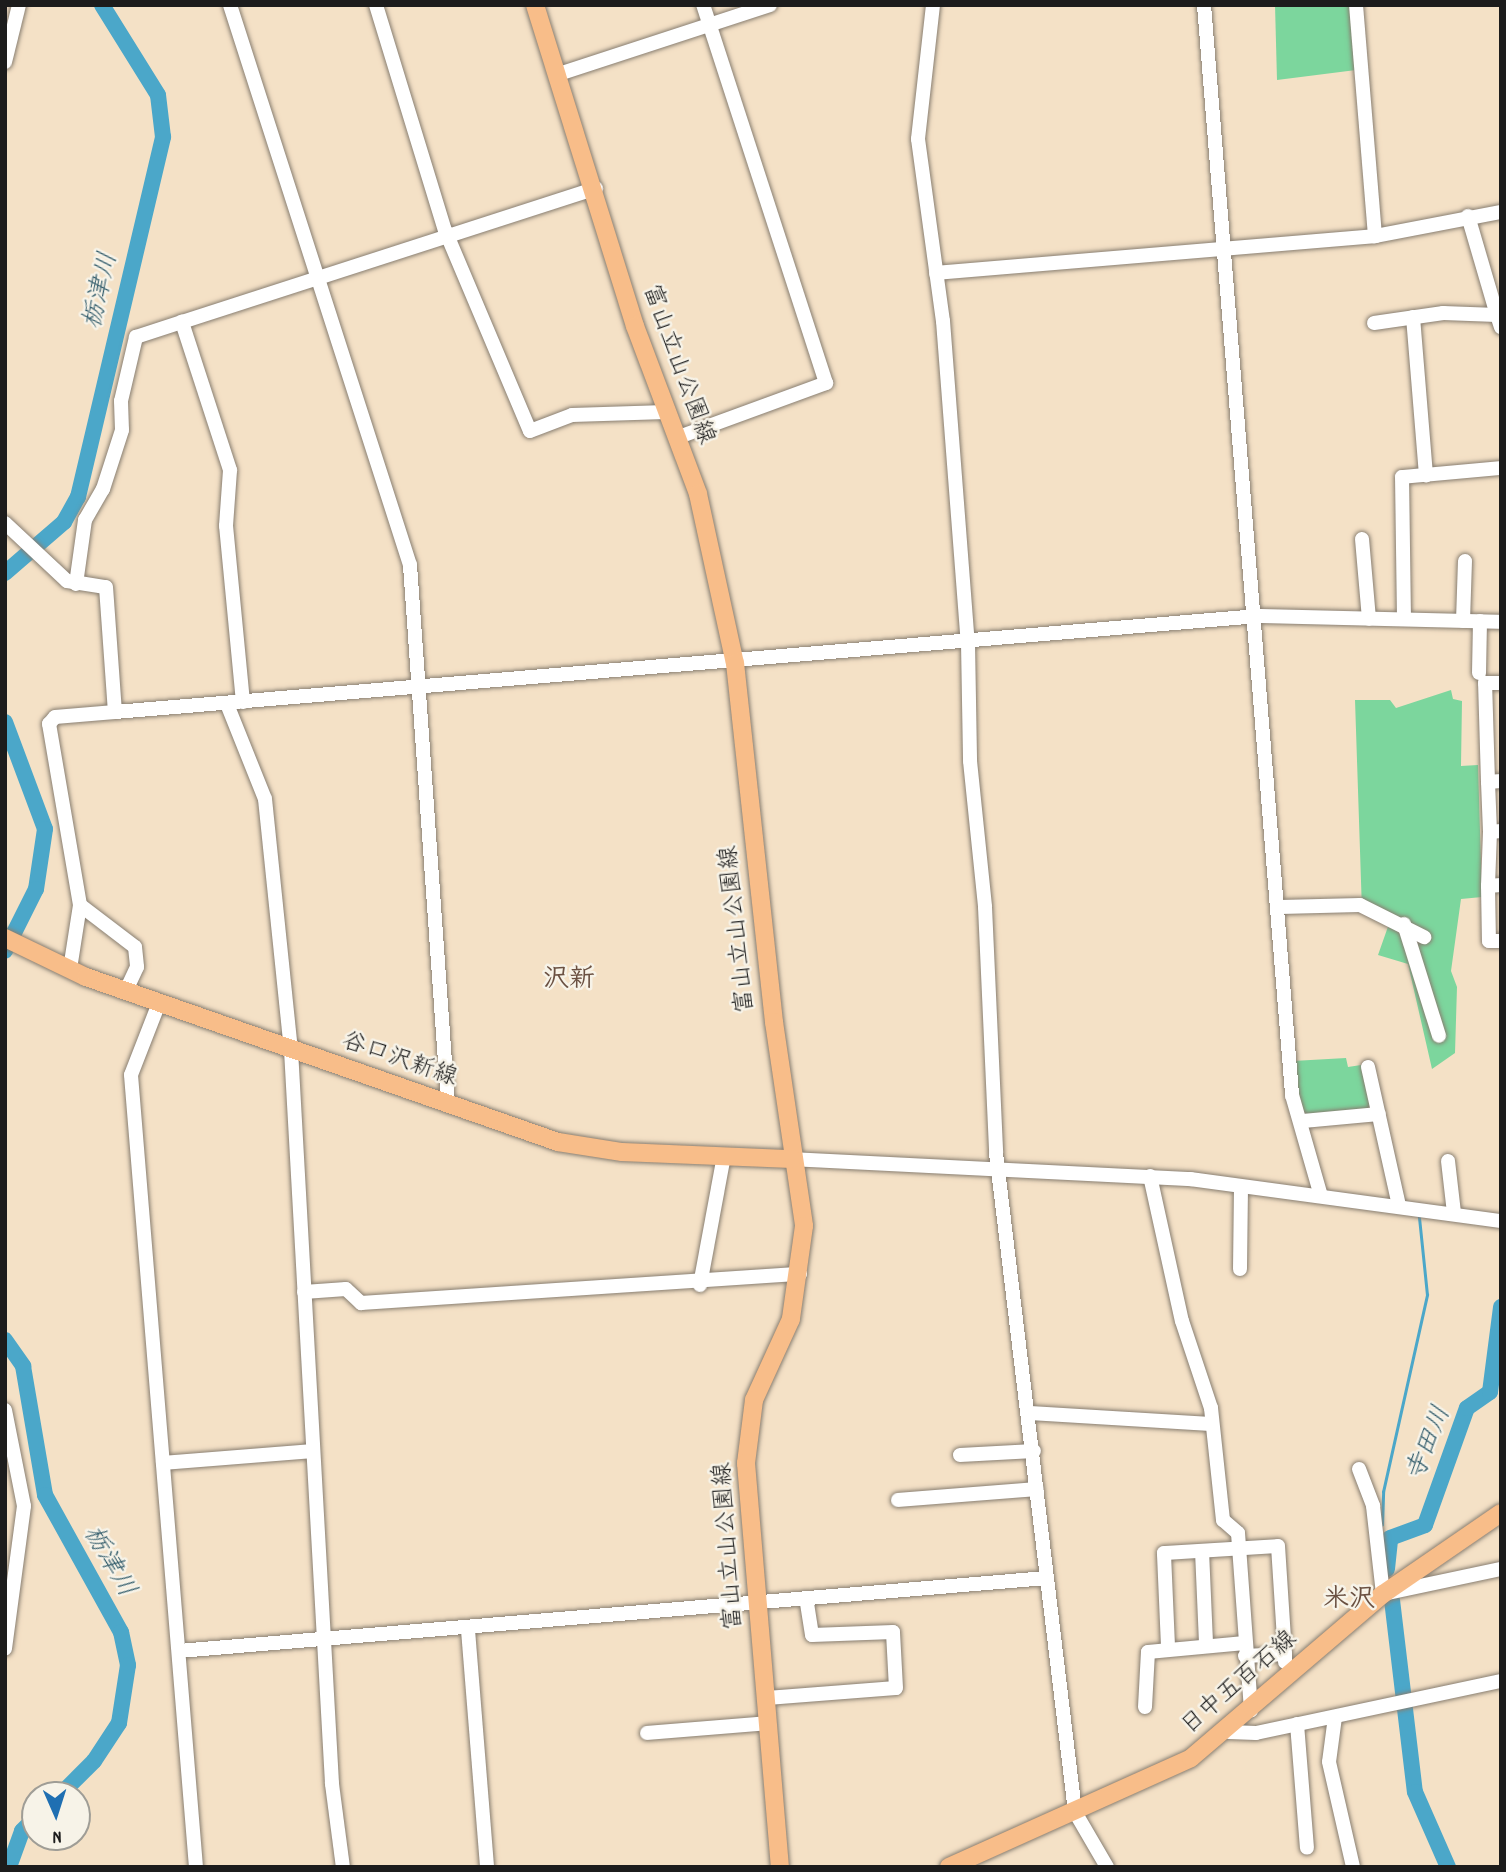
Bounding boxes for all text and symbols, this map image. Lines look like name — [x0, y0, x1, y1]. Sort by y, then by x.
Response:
water label: 栃津川 — [78, 249, 126, 333]
street label: 富山立山公園線 — [635, 281, 719, 449]
street label: 富山立山公園線 — [716, 844, 762, 1014]
district label: 沢新 — [543, 965, 595, 997]
street label: 谷口沢新線 — [338, 1028, 460, 1094]
water label: 寺田川 — [1401, 1402, 1459, 1486]
street label: 富山立山公園線 — [710, 1461, 750, 1631]
water label: 栃津川 — [75, 1520, 141, 1604]
district label: 米沢 — [1323, 1585, 1375, 1617]
street label: 日中五百石線 — [1176, 1626, 1304, 1742]
north arrow — [21, 1781, 91, 1851]
text: N — [52, 1822, 62, 1849]

